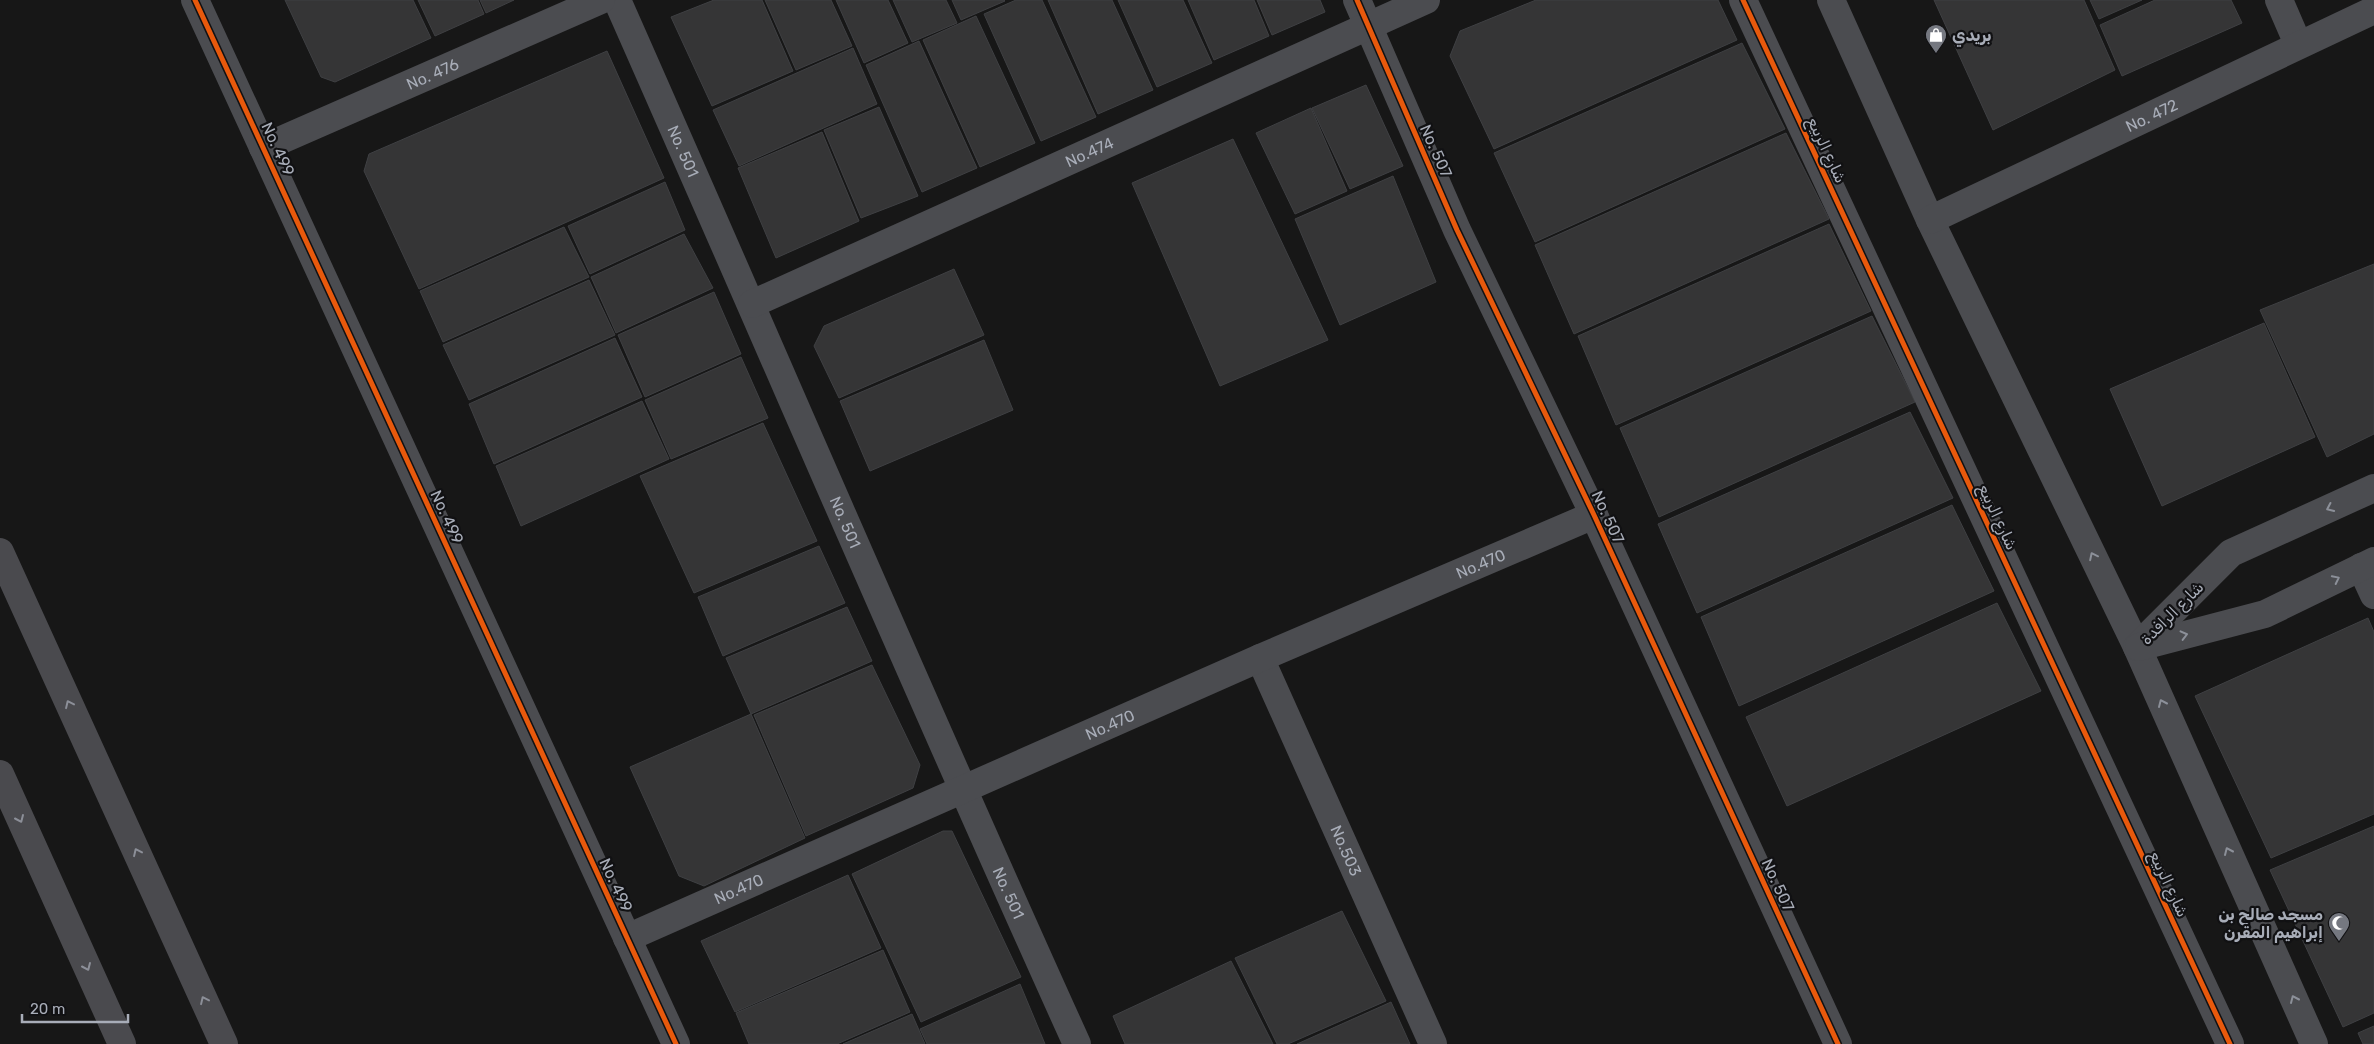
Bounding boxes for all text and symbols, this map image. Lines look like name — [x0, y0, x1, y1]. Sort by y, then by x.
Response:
shop icon: بريدي — [1924, 23, 1948, 54]
place label: بريدي — [1952, 26, 1992, 47]
street label: No. 476 — [403, 54, 462, 94]
street label: No. 472 — [2122, 95, 2181, 136]
street label: شارع الربيع — [1802, 114, 1851, 187]
street label: No. 499 — [257, 119, 299, 179]
street label: No. 501 — [664, 122, 703, 180]
street label: No. 507 — [1416, 122, 1456, 180]
street label: No.474 — [1062, 133, 1117, 171]
street label: شارع الربيع — [1973, 481, 2022, 554]
street label: No. 499 — [426, 487, 468, 547]
street label: No. 507 — [1588, 488, 1628, 546]
street label: No. 501 — [826, 493, 865, 551]
one-way arrow — [2326, 502, 2335, 512]
street label: No.470 — [1453, 545, 1508, 583]
one-way arrow — [2089, 552, 2099, 561]
one-way arrow — [2331, 575, 2340, 585]
street label: شارع الرافدة — [2137, 578, 2209, 650]
one-way arrow — [2180, 630, 2189, 641]
one-way arrow — [2157, 699, 2168, 708]
one-way arrow — [65, 700, 76, 709]
street label: No.470 — [1082, 705, 1137, 744]
one-way arrow — [14, 814, 24, 823]
street label: No.503 — [1327, 822, 1366, 879]
one-way arrow — [2224, 847, 2234, 856]
one-way arrow — [132, 848, 143, 857]
street label: شارع الربيع — [2144, 848, 2193, 921]
street label: No. 499 — [595, 855, 637, 915]
street label: No. 507 — [1758, 856, 1798, 914]
street label: No. 501 — [989, 864, 1029, 922]
street label: No.470 — [711, 869, 766, 908]
place label: مسجد صالح بن إبراهيم المقرن — [2219, 905, 2323, 943]
mosque icon: مسجد صالح بن إبراهيم المقرن — [2327, 911, 2351, 942]
one-way arrow — [81, 962, 91, 971]
scale bar — [22, 992, 129, 1024]
one-way arrow — [2290, 995, 2301, 1004]
one-way arrow — [200, 996, 210, 1005]
text: 20 m — [30, 1000, 65, 1018]

